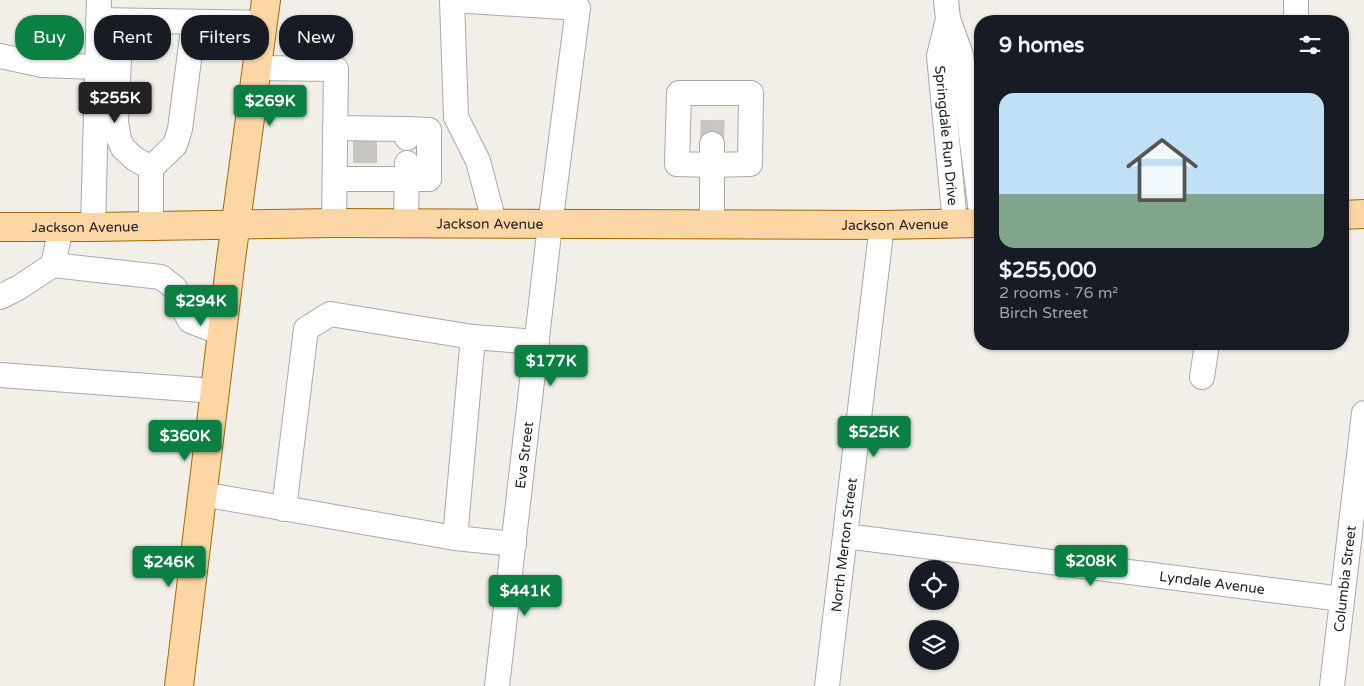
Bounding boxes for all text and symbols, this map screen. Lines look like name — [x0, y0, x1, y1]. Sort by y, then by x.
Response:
chip: Buy — [15, 15, 84, 60]
chip: Rent — [94, 15, 171, 60]
chip: Filters — [181, 15, 269, 60]
chip: New — [279, 15, 353, 60]
icon: filters — [1296, 31, 1324, 59]
text: 9 homes — [999, 33, 1084, 58]
street label: Springdale Run Drive — [931, 65, 961, 206]
pin: $255K — [80, 82, 150, 124]
pin: $269K — [235, 84, 305, 127]
text: $255K — [90, 88, 140, 108]
text: $269K — [245, 91, 295, 111]
icon: home — [1117, 125, 1207, 215]
street label: Jackson Avenue — [436, 215, 544, 233]
street label: Jackson Avenue — [841, 216, 949, 234]
street label: Jackson Avenue — [31, 218, 139, 236]
text: $255,000 — [999, 258, 1096, 283]
text: 2 rooms · 76 m² — [999, 283, 1118, 303]
pin: $294K — [166, 284, 236, 327]
text: $294K — [176, 291, 226, 311]
text: Birch Street — [999, 303, 1088, 323]
pin: $177K — [516, 344, 586, 387]
text: $177K — [526, 351, 576, 371]
pin: $525K — [839, 416, 909, 458]
pin: $360K — [150, 420, 220, 462]
street label: Eva Street — [512, 420, 537, 490]
text: $525K — [849, 422, 899, 442]
text: $360K — [160, 426, 210, 446]
street label: North Merton Street — [828, 476, 861, 613]
street label: Columbia Street — [1330, 524, 1360, 633]
pin: $208K — [1056, 544, 1126, 587]
pin: $246K — [134, 546, 204, 588]
text: $208K — [1066, 551, 1116, 571]
text: $246K — [144, 552, 194, 572]
map controls — [909, 560, 959, 670]
button: locate — [909, 560, 959, 610]
street label: Lyndale Avenue — [1158, 568, 1266, 598]
pin: $441K — [490, 574, 560, 617]
text: $441K — [500, 581, 550, 601]
button: layers — [909, 620, 959, 670]

